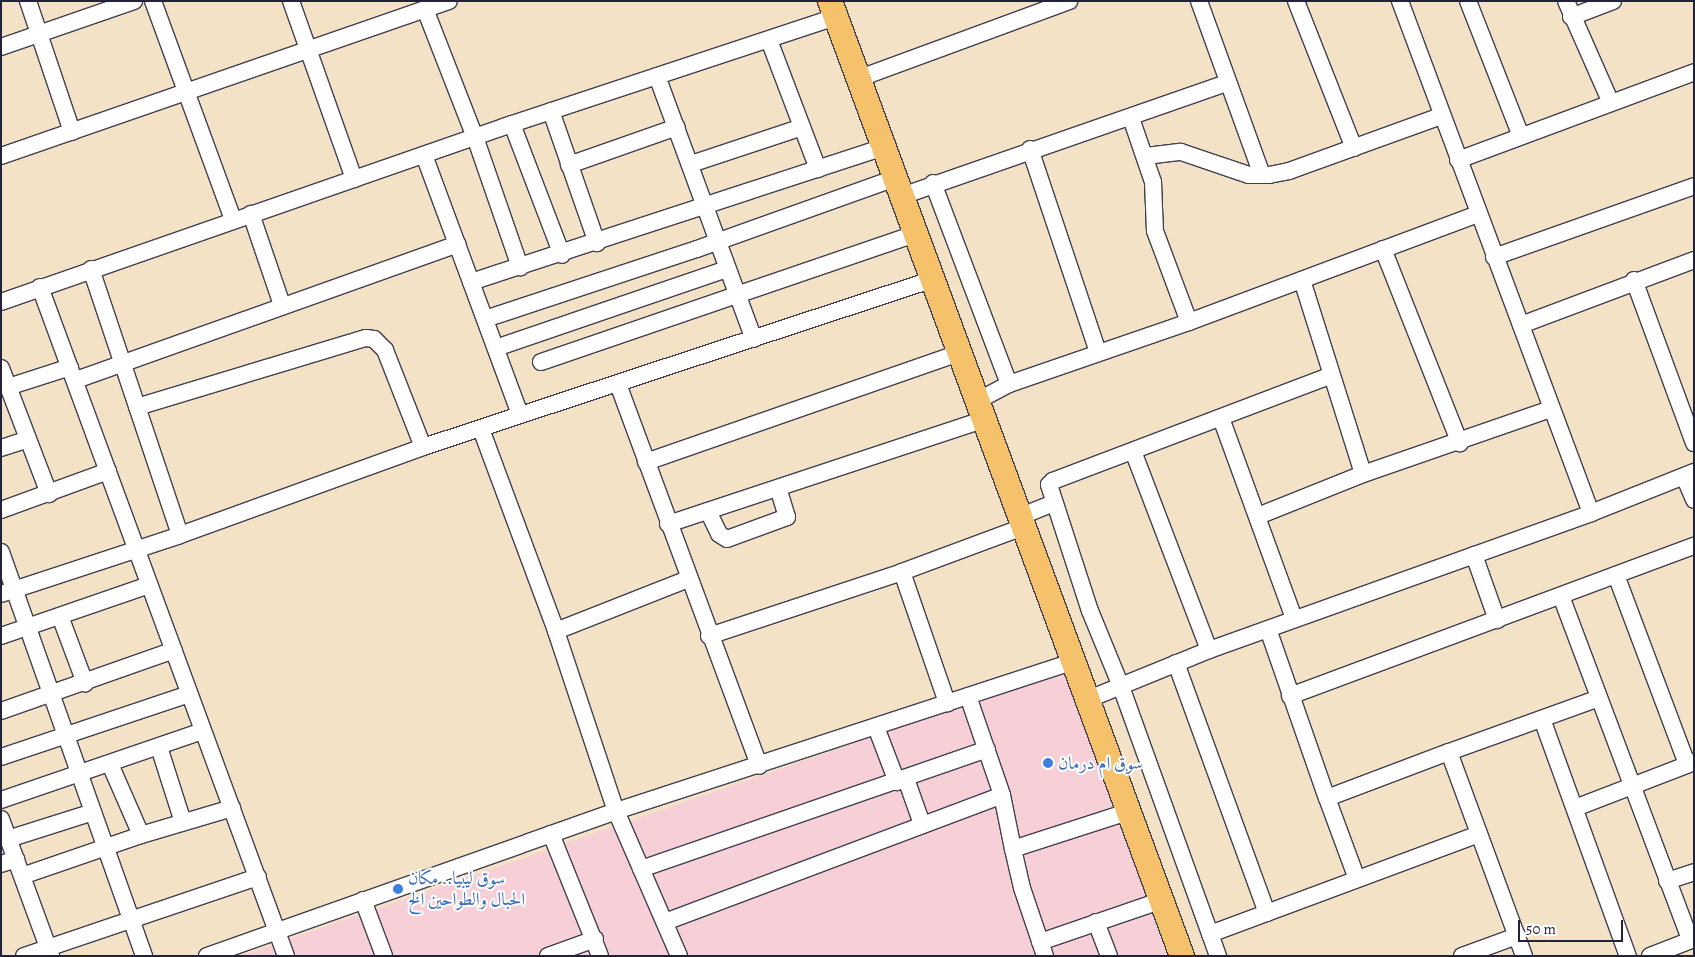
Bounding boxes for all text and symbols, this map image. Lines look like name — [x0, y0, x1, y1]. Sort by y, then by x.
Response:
place label: سوق ام درمان — [1058, 752, 1143, 774]
marker: سوق ام درمان — [1042, 757, 1054, 769]
place label: سوق ليبيا.. مكان الحبال والطواحين الخ — [408, 868, 525, 911]
marker: سوق ليبيا.. مكان الحبال والطواحين الخ — [392, 883, 404, 895]
scale bar — [1520, 910, 1625, 942]
text: 50 m — [1526, 919, 1556, 939]

